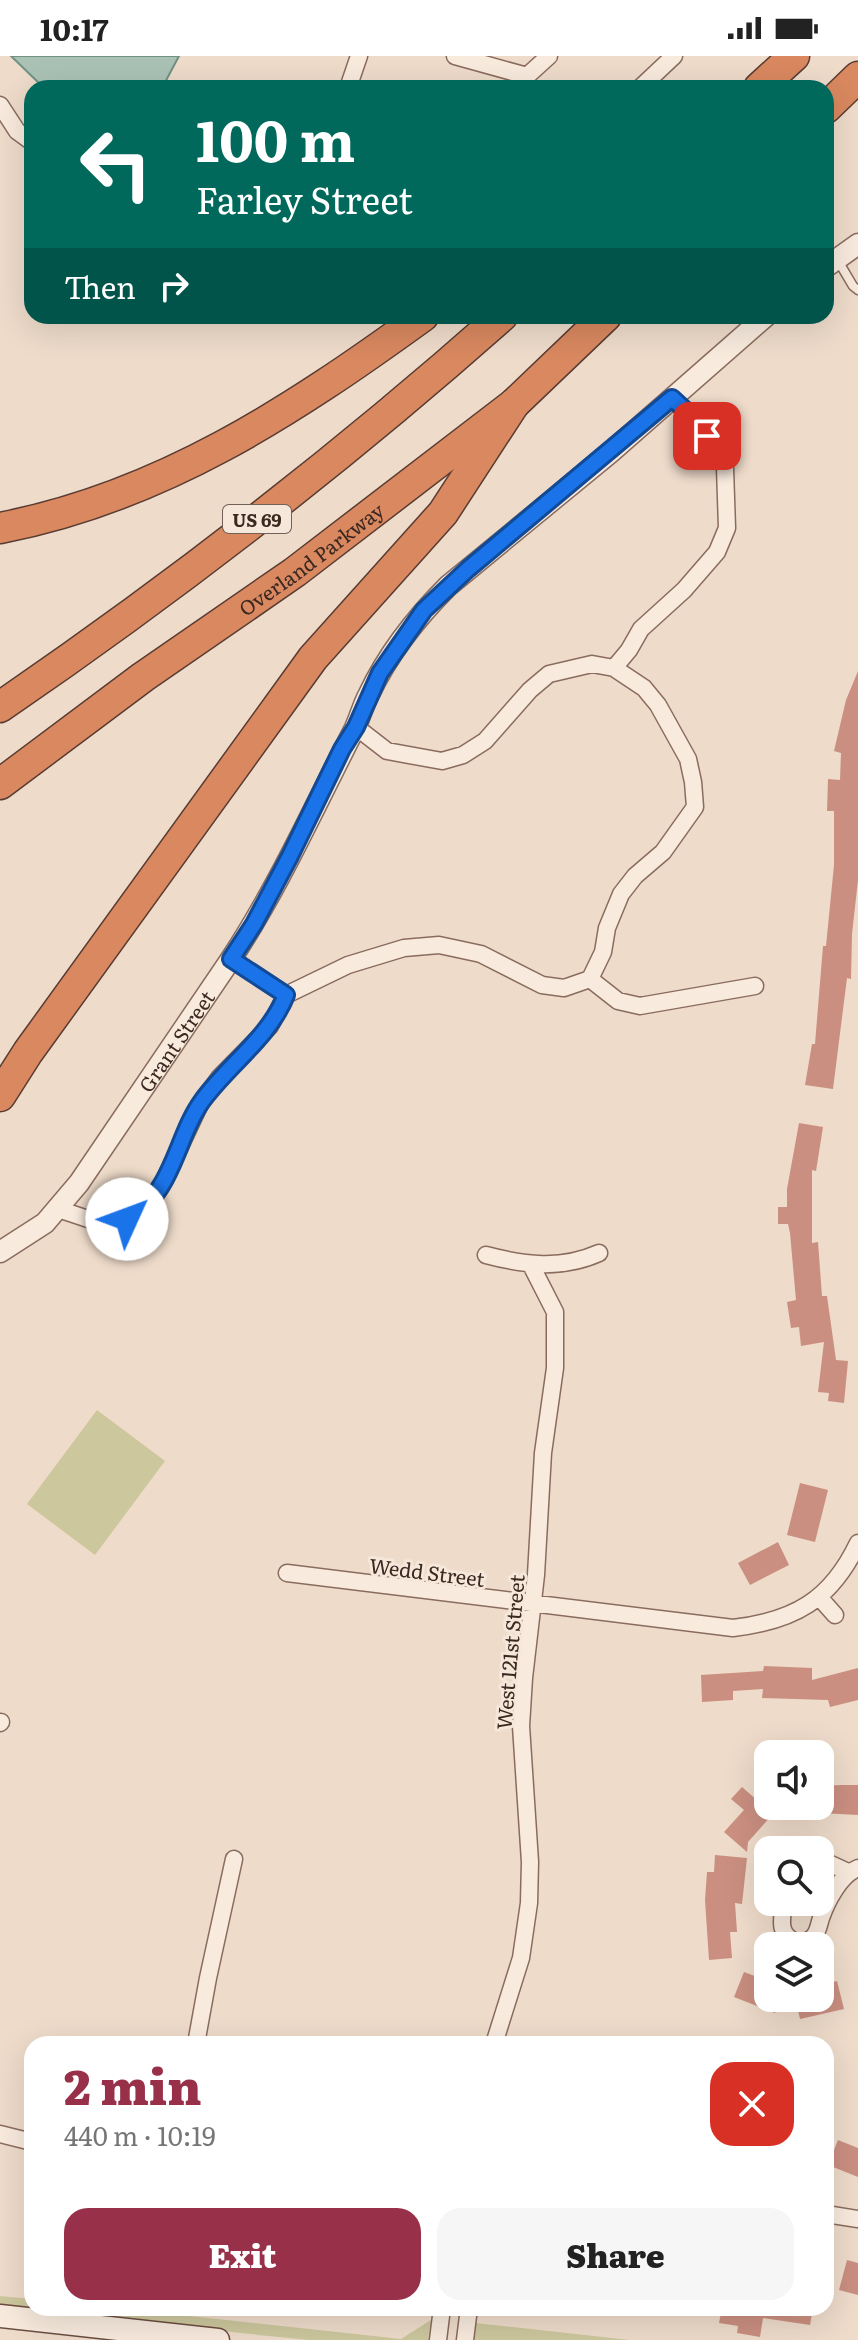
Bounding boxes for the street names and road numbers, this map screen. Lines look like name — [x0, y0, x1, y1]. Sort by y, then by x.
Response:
street label: Overland Parkway — [232, 494, 390, 622]
road number: US 69 — [223, 505, 291, 533]
street label: Grant Street — [130, 984, 221, 1098]
street label: Wedd Street — [368, 1549, 486, 1593]
street label: West 121st Street — [487, 1573, 531, 1731]

